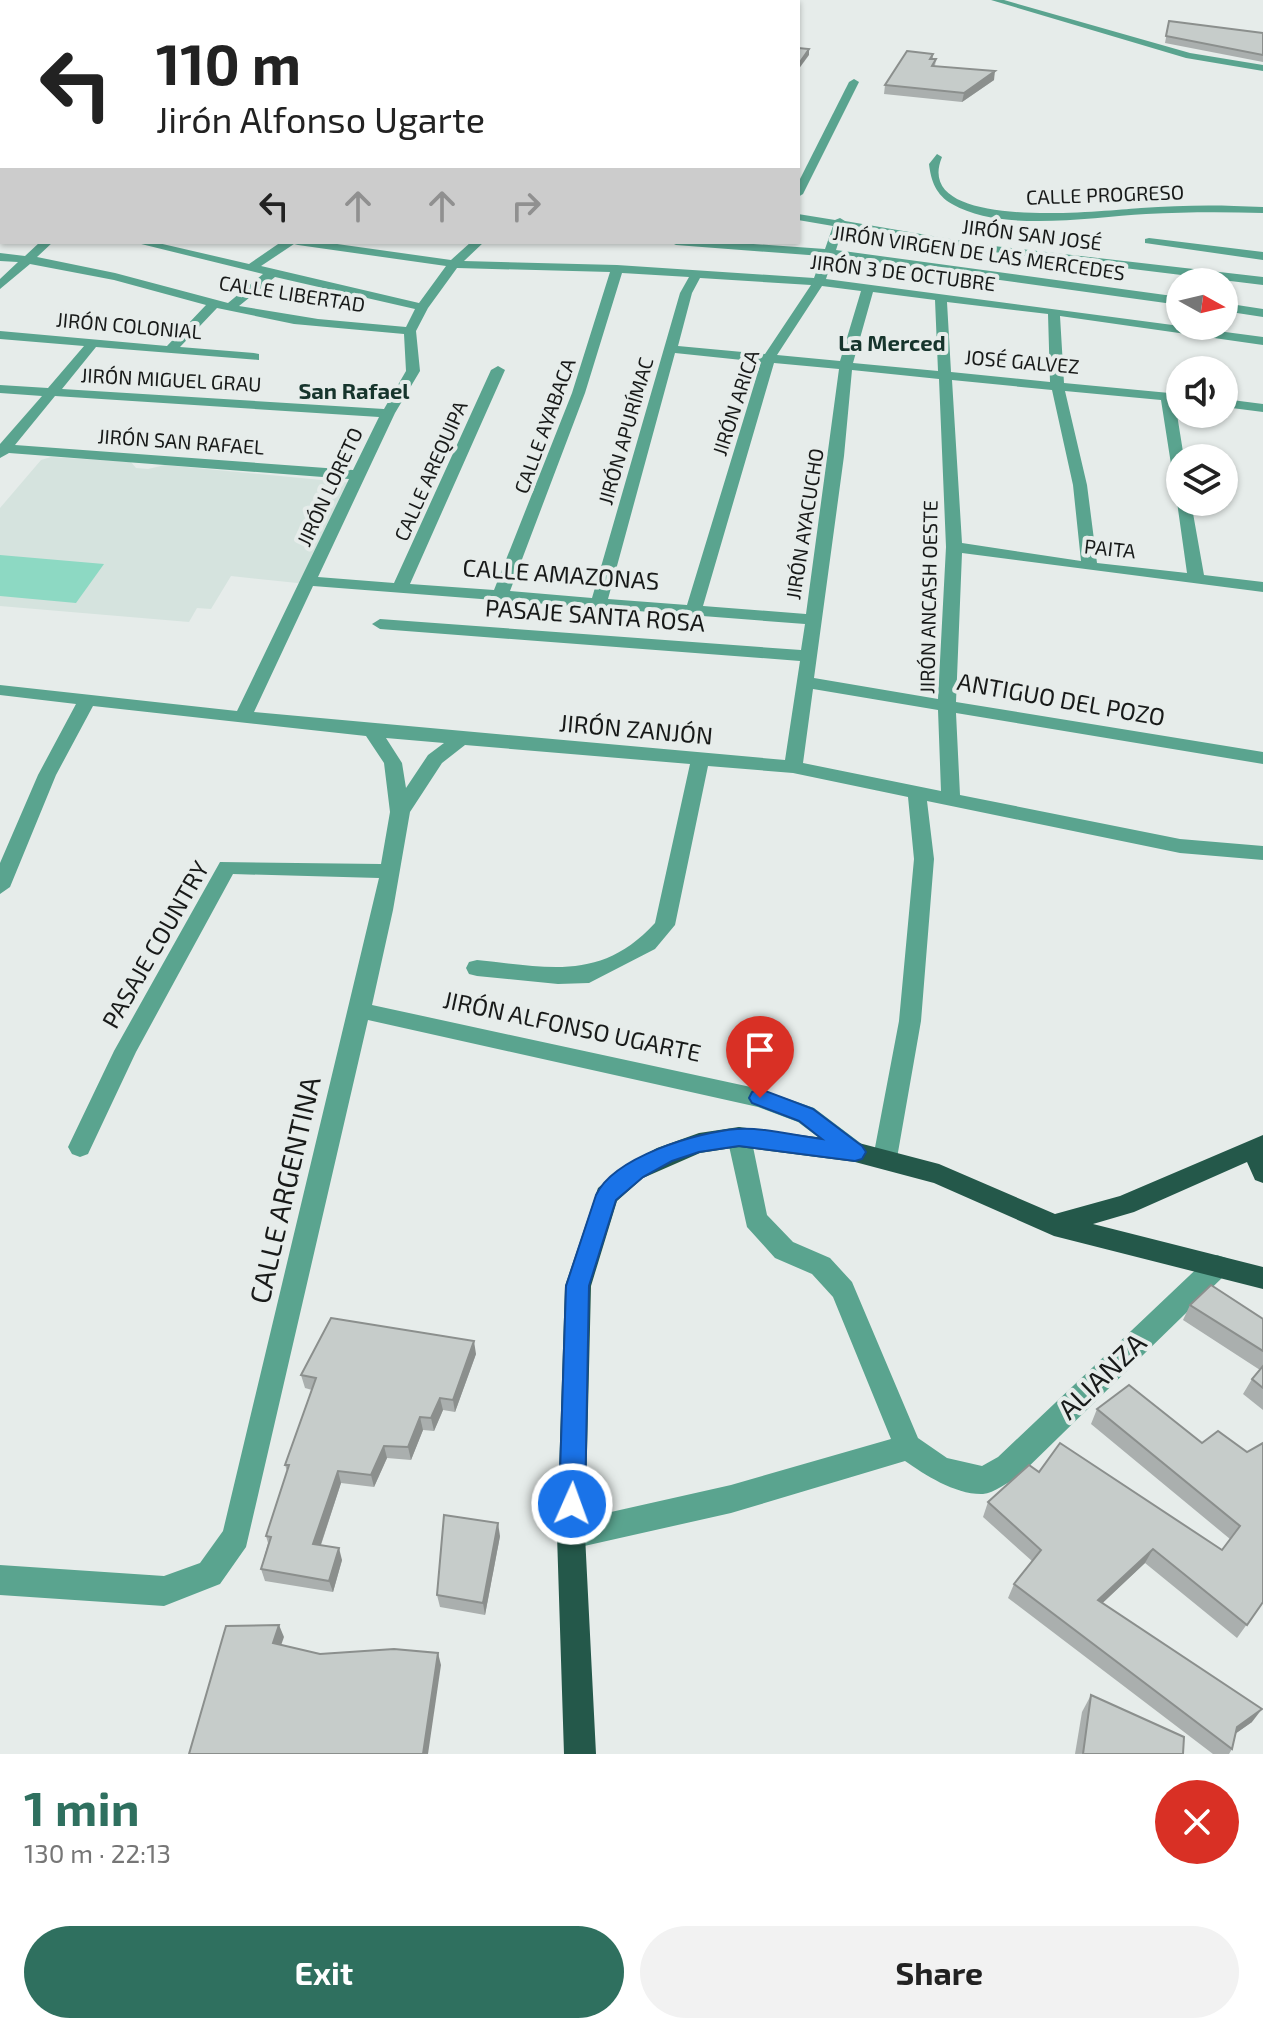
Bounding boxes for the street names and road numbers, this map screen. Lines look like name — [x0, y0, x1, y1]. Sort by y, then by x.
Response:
street label: CALLE PROGRESO — [1025, 179, 1184, 209]
street label: JIRÓN SAN JOSÉ — [961, 214, 1103, 254]
street label: JIRÓN VIRGEN DE LAS MERCEDES — [832, 220, 1127, 284]
street label: JIRÓN 3 DE OCTUBRE — [809, 249, 997, 295]
street label: CALLE LIBERTAD — [217, 270, 367, 316]
street label: JIRÓN COLONIAL — [55, 307, 203, 343]
street label: JOSÉ GALVEZ — [964, 344, 1081, 378]
street label: JIRÓN ARICA — [707, 346, 764, 459]
street label: CALLE AYABACA — [508, 354, 580, 497]
street label: JIRÓN APURÍMAC — [593, 354, 658, 507]
street label: JIRÓN MIGUEL GRAU — [80, 362, 262, 396]
street label: CALLE AREQUIPA — [388, 396, 472, 544]
street label: JIRÓN SAN RAFAEL — [97, 423, 265, 459]
street label: JIRÓN LORETO — [291, 424, 367, 550]
street label: JIRÓN AYACUCHO — [780, 447, 828, 601]
street label: JIRÓN ANCASH OESTE — [914, 500, 942, 694]
street label: PAITA — [1083, 533, 1138, 563]
street label: CALLE AMAZONAS — [462, 552, 660, 595]
street label: PASAJE SANTA ROSA — [484, 592, 706, 637]
street label: ANTIGUO DEL POZO — [955, 666, 1167, 731]
street label: JIRÓN ZANJÓN — [558, 707, 714, 750]
street label: PASAJE COUNTRY — [95, 855, 214, 1033]
street label: JIRÓN ALFONSO UGARTE — [441, 984, 704, 1067]
street label: CALLE ARGENTINA — [241, 1072, 327, 1307]
street label: ALIANZA — [1050, 1325, 1153, 1426]

